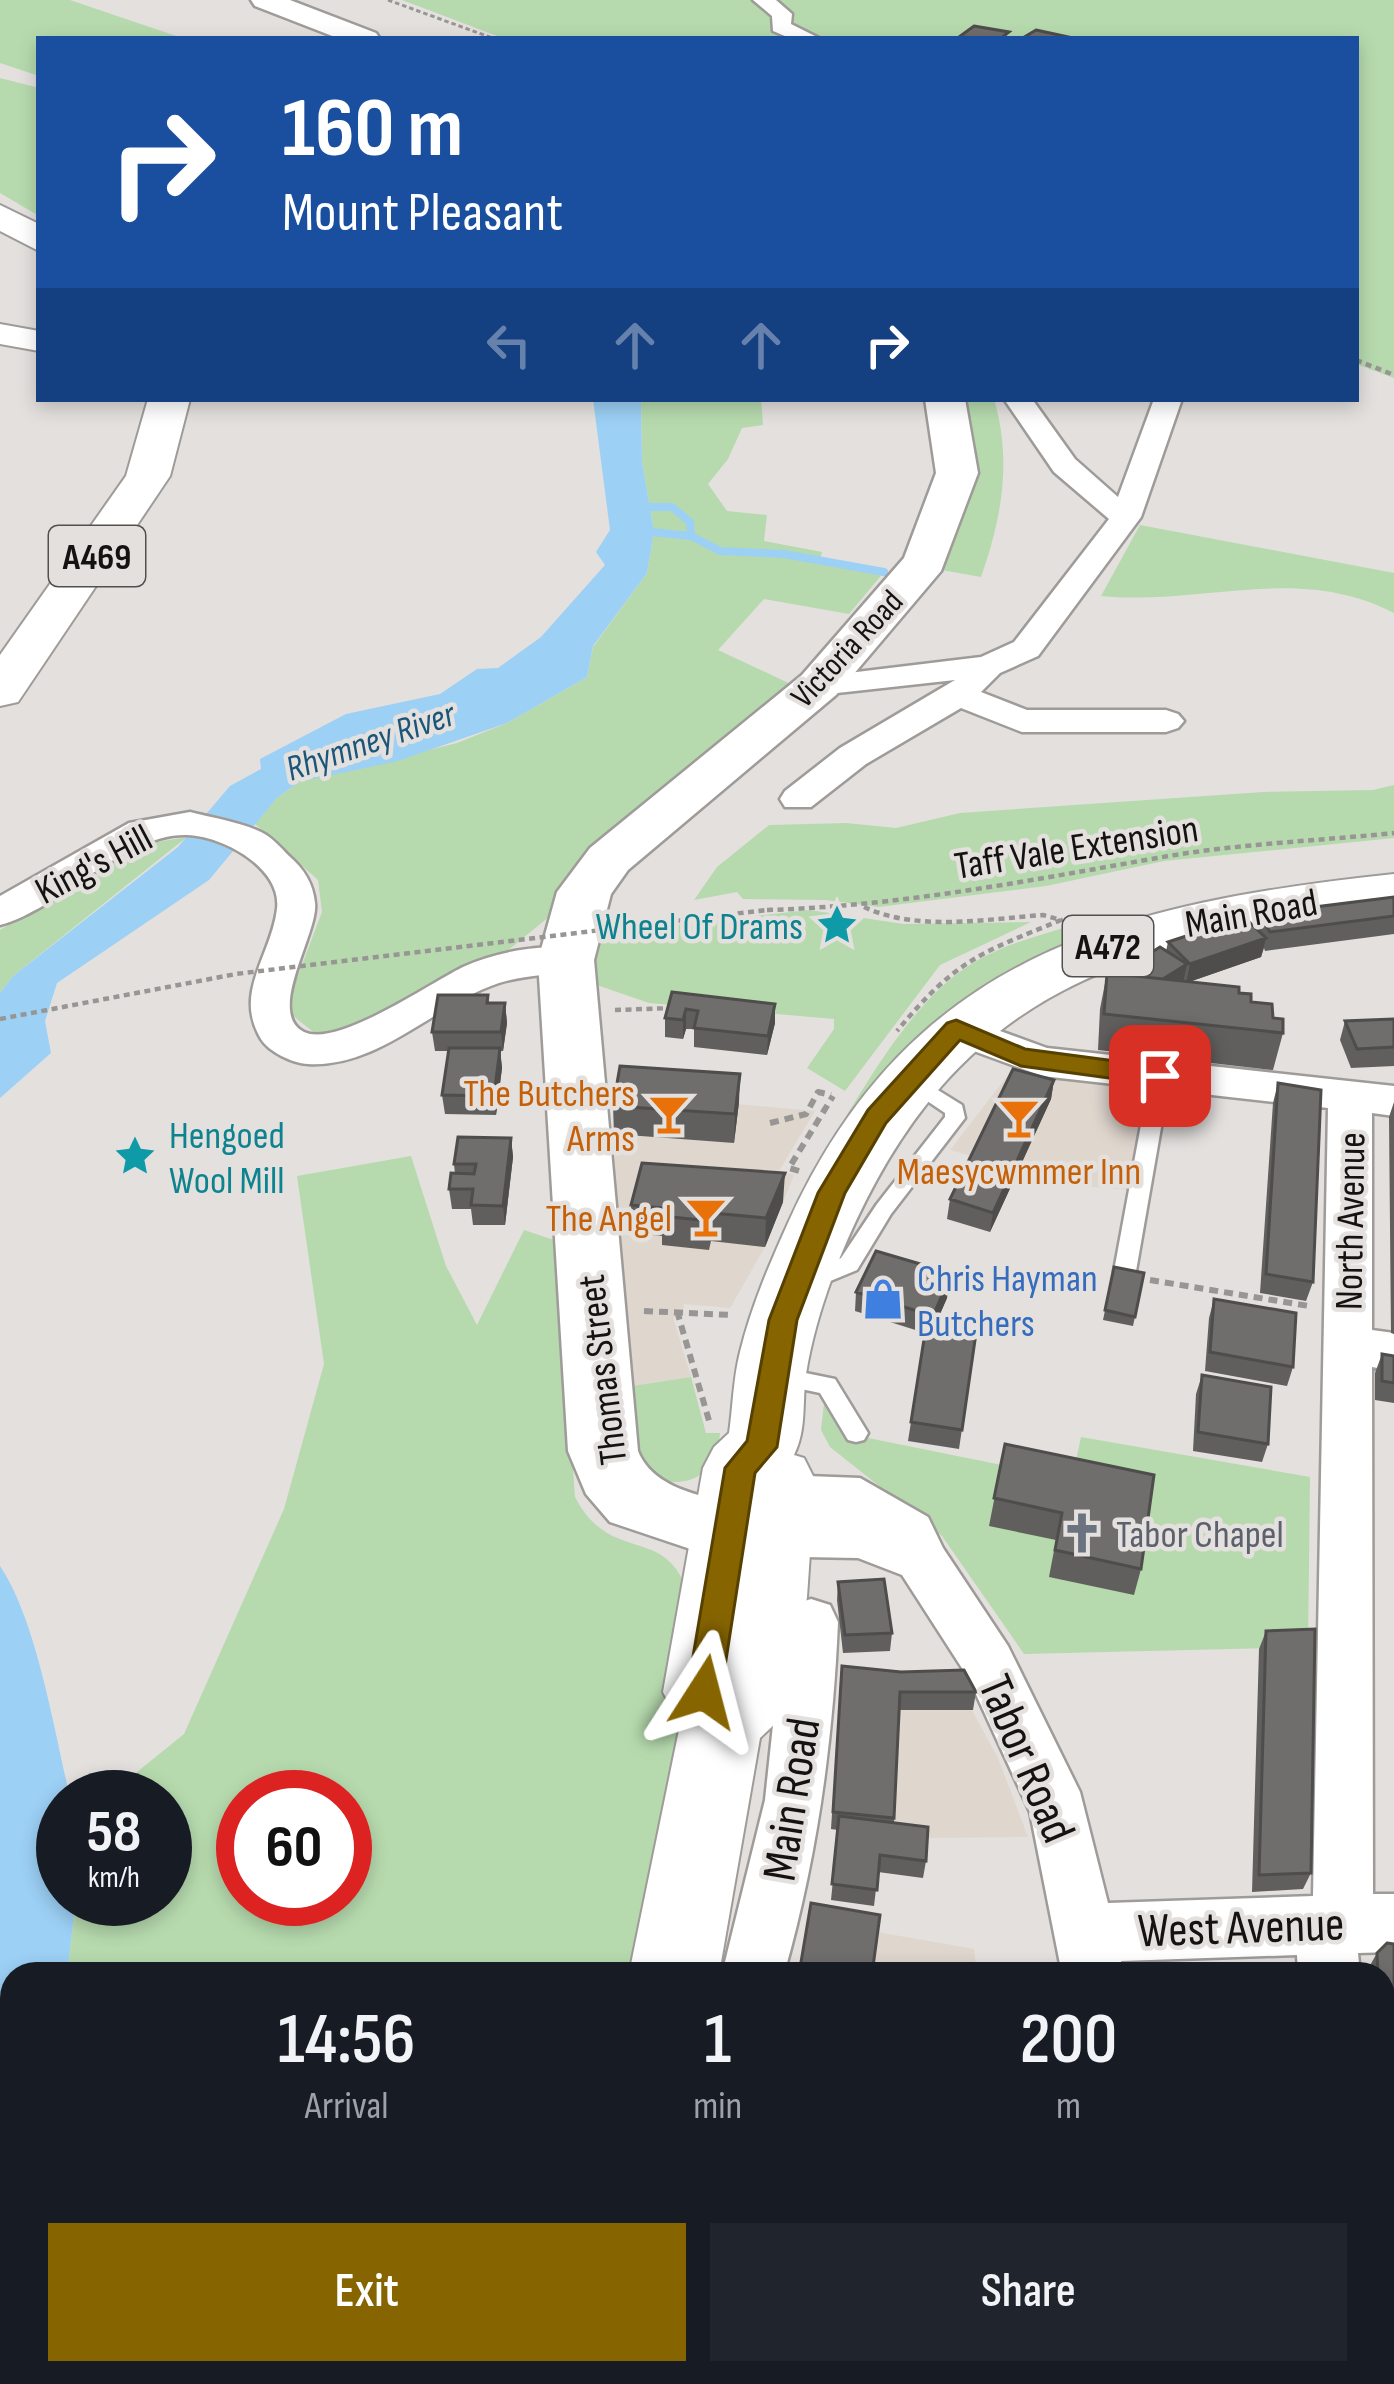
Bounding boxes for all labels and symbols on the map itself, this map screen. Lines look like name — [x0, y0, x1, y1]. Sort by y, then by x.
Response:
road number: A469 — [49, 526, 145, 586]
street label: Victoria Road — [783, 582, 912, 716]
water label: Rhymney River — [281, 693, 463, 791]
street label: Taff Vale Extension — [951, 806, 1202, 891]
street label: King's Hill — [28, 815, 160, 915]
street label: Main Road — [1182, 880, 1321, 949]
place icon: Wheel Of Drams — [814, 902, 860, 948]
place label: Wheel Of Drams — [596, 904, 803, 951]
road number: A472 — [1063, 916, 1153, 976]
pin — [1109, 1025, 1211, 1127]
place label: The Butchers Arms — [463, 1071, 635, 1163]
bar icon: The Butchers Arms — [646, 1091, 692, 1137]
bar icon: Maesycwmmer Inn — [996, 1095, 1042, 1141]
place label: Hengoed Wool Mill — [169, 1113, 285, 1205]
street label: North Avenue — [1326, 1132, 1377, 1310]
place icon: Hengoed Wool Mill — [112, 1133, 158, 1179]
place label: Maesycwmmer Inn — [897, 1149, 1141, 1196]
bar icon: The Angel — [683, 1194, 729, 1240]
place label: The Angel — [545, 1196, 672, 1243]
place label: Chris Hayman Butchers — [917, 1256, 1098, 1348]
street label: Thomas Street — [569, 1272, 638, 1467]
shop icon: Chris Hayman Butchers — [860, 1276, 906, 1322]
church icon: Tabor Chapel — [1059, 1510, 1105, 1556]
place label: Tabor Chapel — [1116, 1512, 1284, 1559]
position arrow — [641, 1629, 767, 1755]
street label: Tabor Road — [965, 1667, 1086, 1851]
street label: Main Road — [751, 1714, 833, 1885]
speed limit sign: 60 — [216, 1770, 372, 1926]
street label: West Avenue — [1137, 1896, 1345, 1961]

